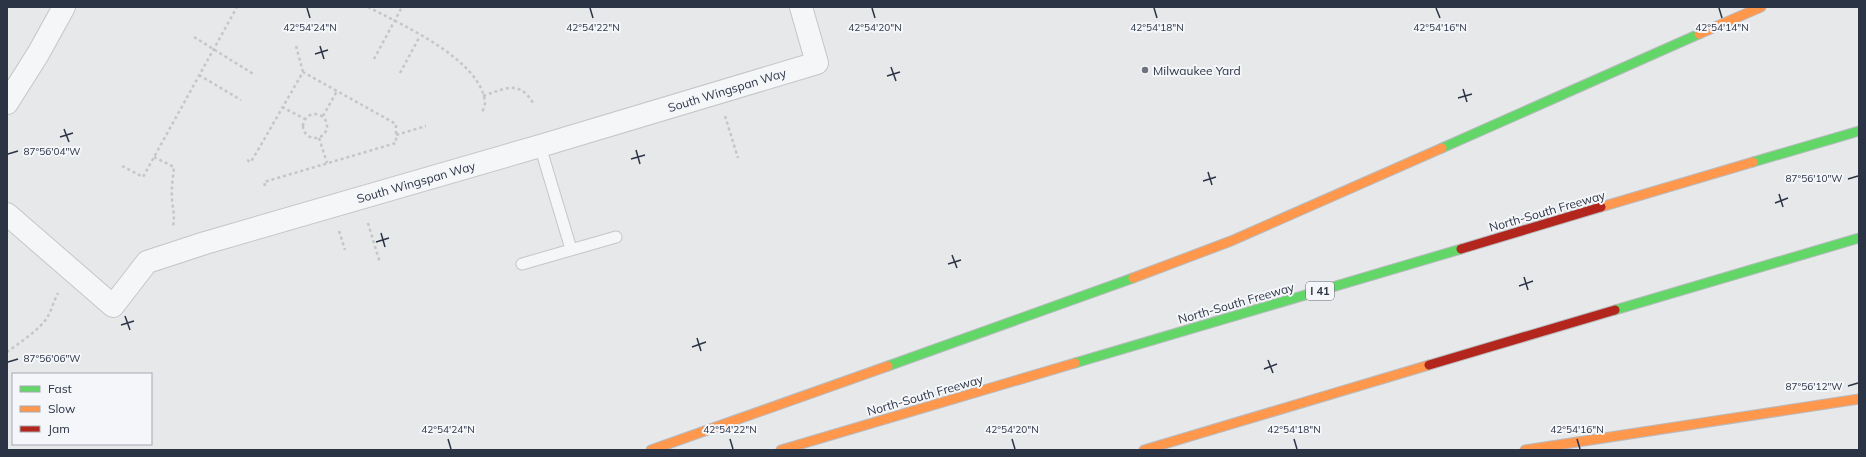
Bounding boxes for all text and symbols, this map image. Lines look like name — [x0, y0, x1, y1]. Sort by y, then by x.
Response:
text: 42°54'24"N — [283, 21, 337, 34]
text: 42°54'22"N — [566, 21, 620, 34]
text: 42°54'20"N — [848, 21, 902, 34]
text: 42°54'18"N — [1130, 21, 1184, 34]
text: 42°54'16"N — [1413, 21, 1467, 34]
text: 42°54'14"N — [1695, 21, 1749, 34]
place label: Milwaukee Yard — [1153, 63, 1241, 78]
street label: South Wingspan Way — [666, 65, 788, 115]
marker: Milwaukee Yard — [1140, 65, 1150, 75]
text: 87°56'04"W — [24, 145, 80, 158]
street label: South Wingspan Way — [355, 158, 478, 206]
text: 87°56'10"W — [1786, 172, 1842, 185]
street label: North-South Freeway — [1487, 187, 1607, 235]
street label: North-South Freeway — [1176, 279, 1296, 327]
road number: I 41 — [1306, 282, 1334, 300]
text: 87°56'06"W — [24, 352, 80, 365]
street label: North-South Freeway — [865, 371, 985, 419]
legend — [12, 373, 152, 445]
text: 87°56'12"W — [1786, 380, 1842, 393]
text: Fast — [48, 381, 72, 396]
text: Slow — [48, 401, 76, 416]
text: Jam — [48, 421, 70, 436]
text: 42°54'24"N — [421, 423, 475, 436]
text: 42°54'22"N — [703, 423, 757, 436]
text: 42°54'20"N — [985, 423, 1039, 436]
text: 42°54'18"N — [1267, 423, 1321, 436]
text: 42°54'16"N — [1550, 423, 1604, 436]

